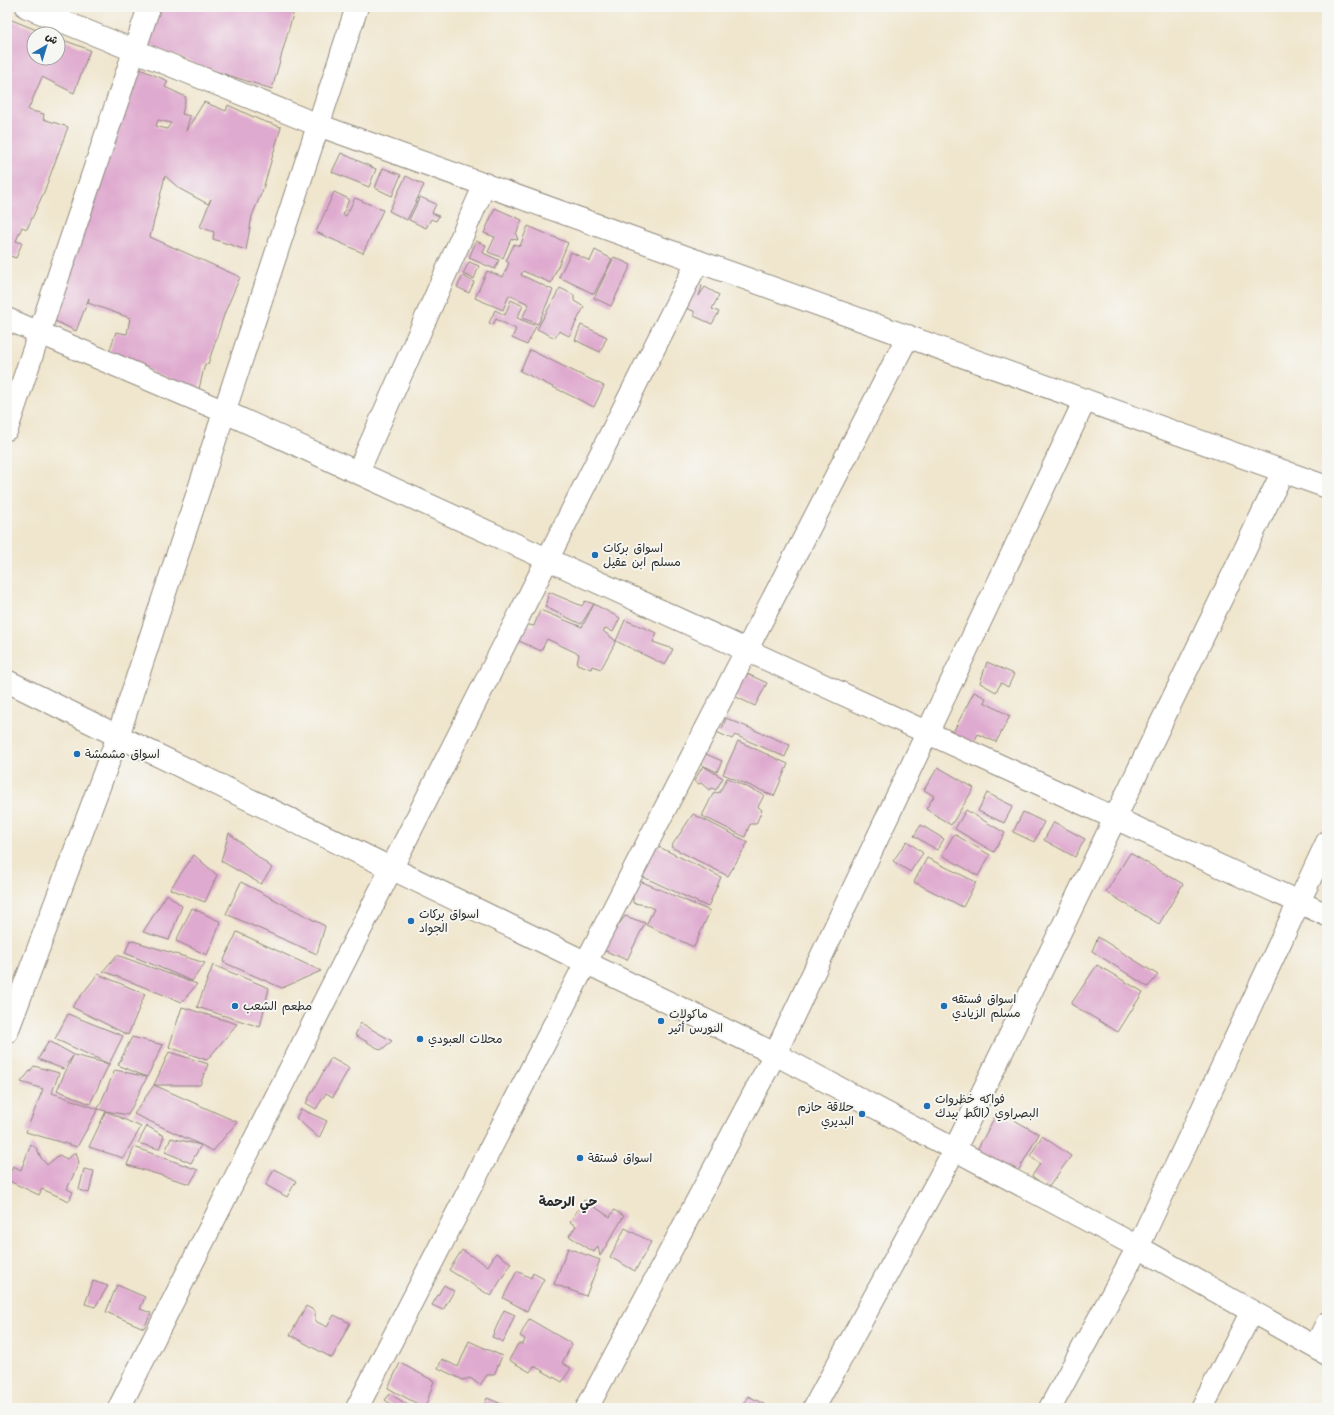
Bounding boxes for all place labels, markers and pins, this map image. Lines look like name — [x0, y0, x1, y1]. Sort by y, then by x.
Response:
place label: اسواق بركات مسلم ابن عقيل — [603, 539, 681, 572]
marker: اسواق بركات مسلم ابن عقيل — [590, 550, 600, 560]
place label: اسواق مشمشة — [85, 745, 160, 764]
marker: اسواق مشمشة — [72, 749, 82, 759]
place label: اسواق بركات الجواد — [419, 905, 479, 938]
marker: اسواق بركات الجواد — [406, 916, 416, 926]
place label: اسواق فستقه مسلم الزيادي — [952, 990, 1020, 1023]
place label: مطعم الشعب — [243, 997, 312, 1016]
marker: مطعم الشعب — [230, 1001, 240, 1011]
marker: اسواق فستقه مسلم الزيادي — [939, 1001, 949, 1011]
place label: ماكولات النورس أثير — [668, 1005, 723, 1038]
marker: ماكولات النورس أثير — [656, 1016, 666, 1026]
place label: محلات العبودي — [428, 1030, 502, 1049]
marker: محلات العبودي — [415, 1034, 425, 1044]
place label: فواكه خظروات البصراوي (الگط بيدك — [935, 1090, 1039, 1123]
place label: حلاقة حازم البديري — [797, 1098, 854, 1131]
marker: فواكه خظروات البصراوي (الگط بيدك — [922, 1101, 932, 1111]
marker: حلاقة حازم البديري — [857, 1109, 867, 1119]
place label: اسواق فستقة — [588, 1149, 652, 1168]
marker: اسواق فستقة — [575, 1153, 585, 1163]

